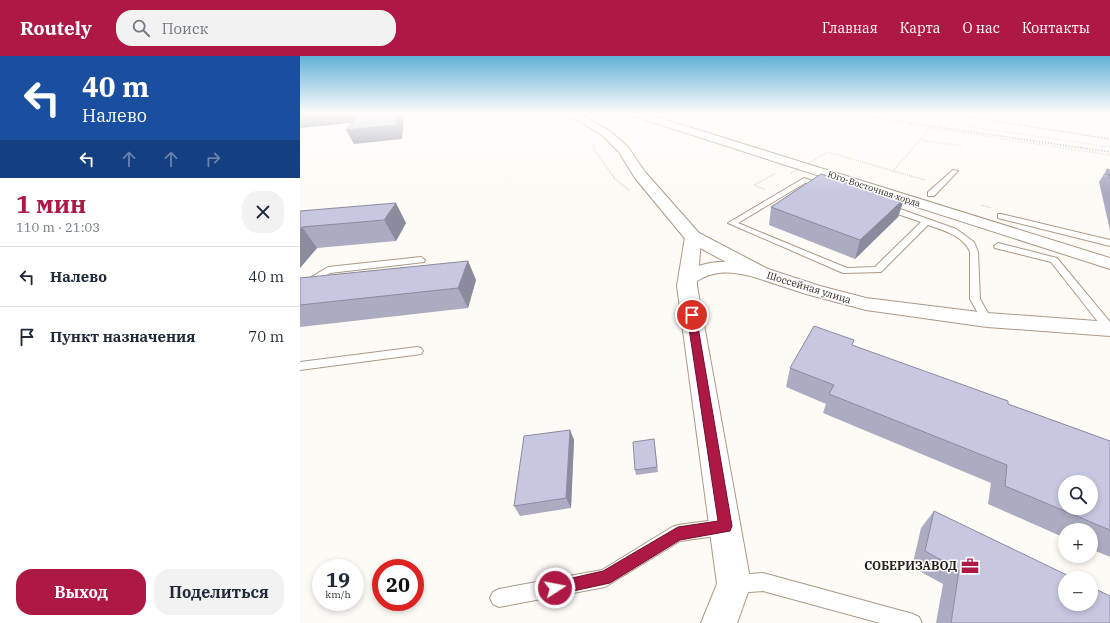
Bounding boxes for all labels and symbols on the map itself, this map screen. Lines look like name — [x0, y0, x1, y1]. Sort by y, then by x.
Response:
street label: Юго-Восточная хорда — [826, 168, 922, 209]
street label: Шоссейная улица — [765, 268, 853, 307]
pin — [675, 298, 709, 332]
office icon: СОБЕРИЗАВОД — [960, 556, 980, 576]
place label: СОБЕРИЗАВОД — [864, 558, 957, 573]
speed limit sign: 20 — [372, 559, 424, 611]
position arrow — [534, 567, 576, 609]

